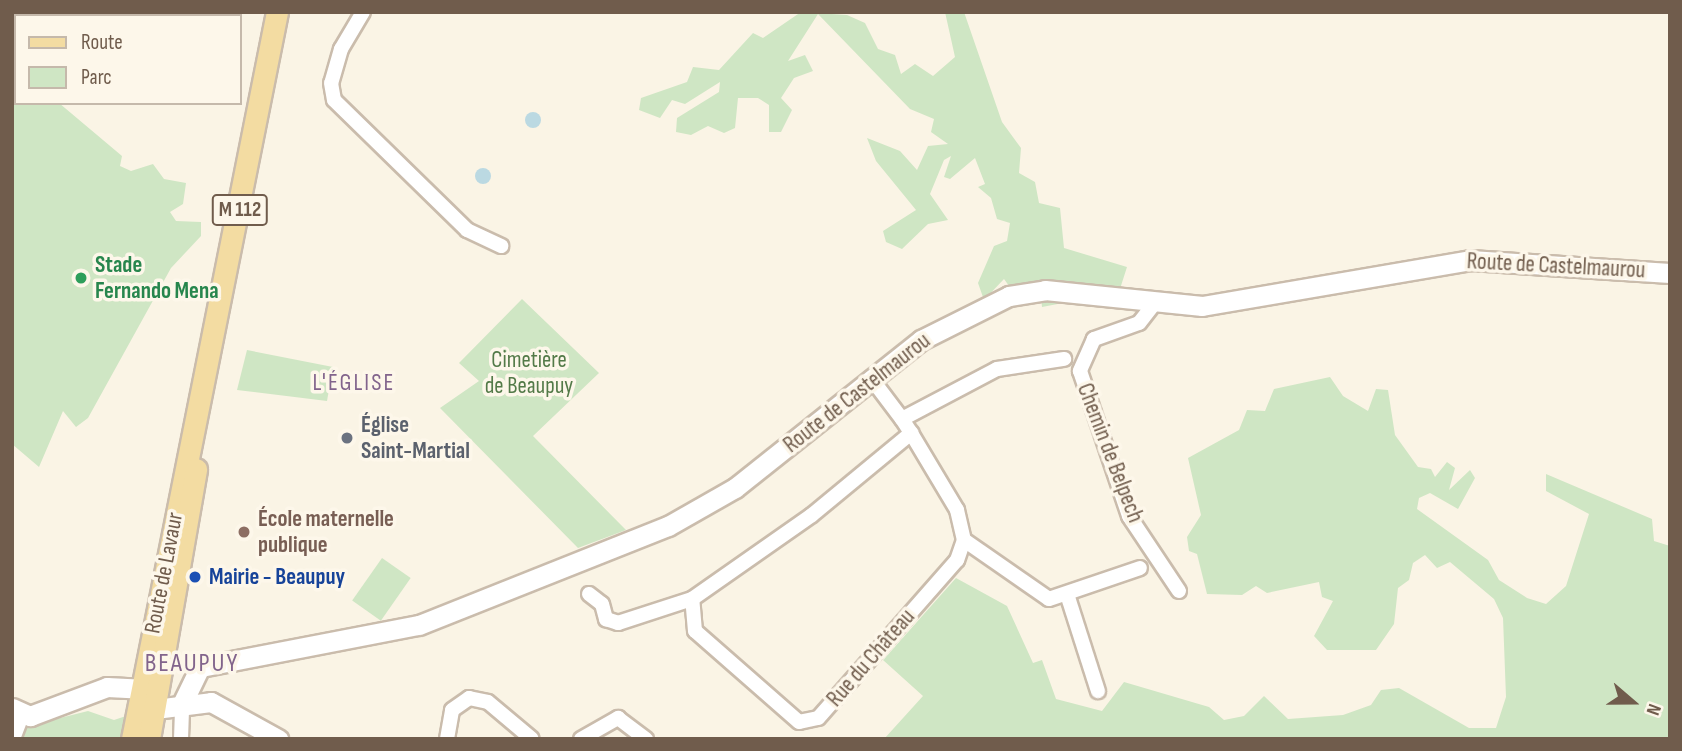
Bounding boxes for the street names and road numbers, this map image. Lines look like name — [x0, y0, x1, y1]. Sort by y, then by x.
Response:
road number: M 112 — [210, 192, 270, 228]
street label: Route de Castelmaurou — [1466, 248, 1646, 284]
street label: Route de Castelmaurou — [778, 327, 936, 459]
street label: Chemin de Belpech — [1071, 380, 1149, 526]
street label: Route de Lavaur — [139, 510, 189, 636]
street label: Rue du Château — [821, 604, 921, 712]

